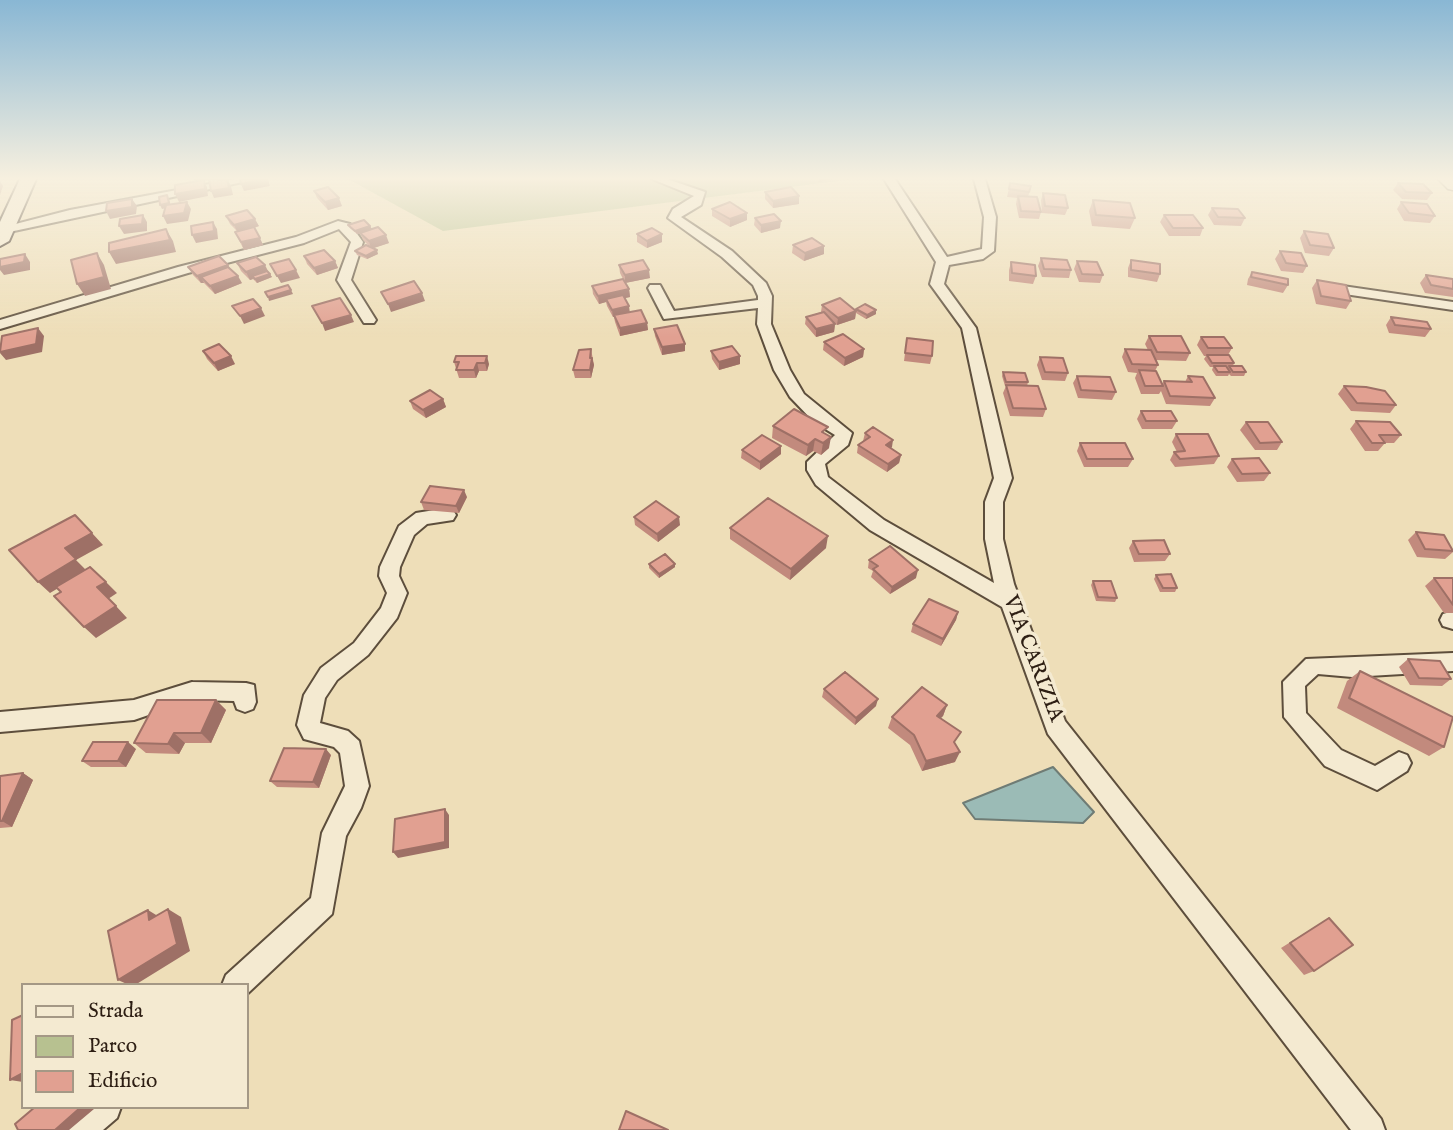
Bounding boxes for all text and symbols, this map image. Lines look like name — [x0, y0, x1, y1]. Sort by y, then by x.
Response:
street label: VIA CARIZIA — [996, 592, 1068, 726]
legend — [21, 983, 248, 1109]
text: Strada — [88, 998, 143, 1025]
text: Parco — [88, 1033, 137, 1060]
text: Edificio — [88, 1068, 157, 1095]

